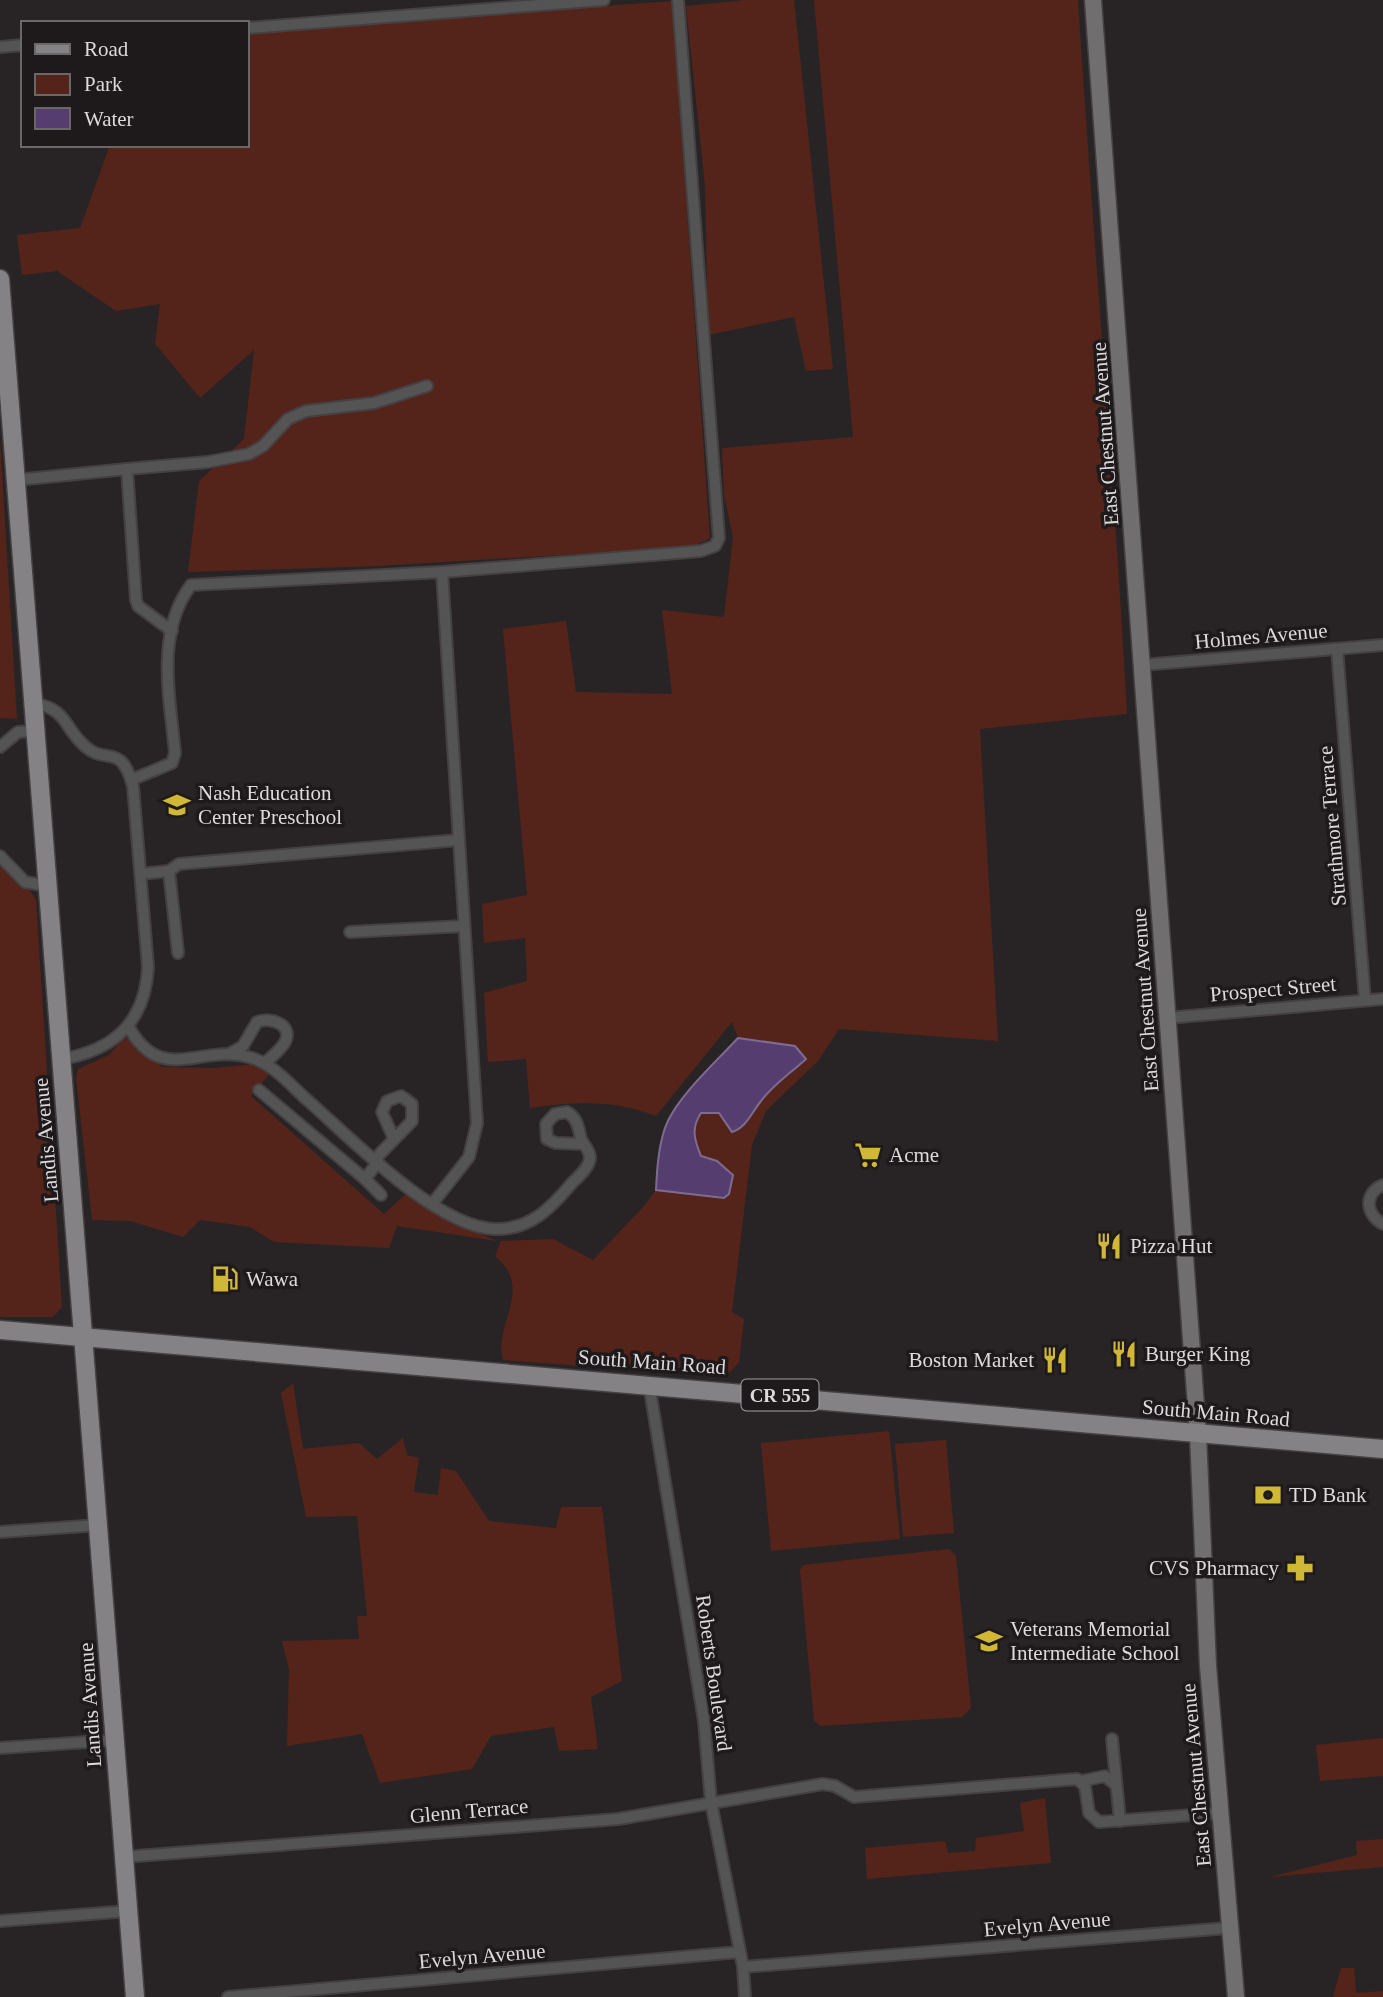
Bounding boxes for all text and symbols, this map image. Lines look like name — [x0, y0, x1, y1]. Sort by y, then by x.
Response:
legend — [21, 21, 248, 147]
text: Road — [84, 37, 129, 61]
text: Park — [84, 72, 123, 96]
text: Water — [84, 107, 134, 131]
street label: East Chestnut Avenue — [1087, 341, 1123, 527]
street label: Holmes Avenue — [1194, 618, 1328, 654]
street label: Strathmore Terrace — [1313, 745, 1351, 907]
place label: Nash Education Center Preschool — [198, 781, 342, 829]
school or university icon: Nash Education Center Preschool — [162, 790, 192, 820]
street label: East Chestnut Avenue — [1127, 907, 1163, 1093]
street label: Prospect Street — [1209, 972, 1337, 1006]
street label: Landis Avenue — [29, 1077, 63, 1203]
supermarket icon: Acme — [853, 1140, 883, 1170]
place label: Acme — [889, 1143, 939, 1167]
restaurant icon: Pizza Hut — [1094, 1231, 1124, 1261]
place label: Pizza Hut — [1130, 1234, 1212, 1258]
fuel station icon: Wawa — [210, 1264, 240, 1294]
place label: Wawa — [246, 1267, 299, 1291]
restaurant icon: Burger King — [1109, 1339, 1139, 1369]
place label: Burger King — [1145, 1342, 1251, 1366]
street label: South Main Road — [577, 1345, 727, 1379]
restaurant icon: Boston Market — [1040, 1345, 1070, 1375]
place label: Boston Market — [909, 1348, 1034, 1372]
road number: CR 555 — [742, 1380, 818, 1410]
street label: South Main Road — [1141, 1395, 1291, 1431]
bank icon: TD Bank — [1253, 1480, 1283, 1510]
place label: TD Bank — [1289, 1483, 1367, 1507]
pharmacy icon: CVS Pharmacy — [1285, 1553, 1315, 1583]
place label: CVS Pharmacy — [1149, 1556, 1279, 1580]
street label: Roberts Boulevard — [691, 1593, 737, 1753]
place label: Veterans Memorial Intermediate School — [1010, 1617, 1180, 1665]
school or university icon: Veterans Memorial Intermediate School — [974, 1626, 1004, 1656]
street label: Landis Avenue — [74, 1642, 106, 1768]
street label: East Chestnut Avenue — [1176, 1682, 1216, 1868]
street label: Glenn Terrace — [409, 1794, 529, 1828]
street label: Evelyn Avenue — [983, 1906, 1111, 1942]
street label: Evelyn Avenue — [418, 1938, 546, 1974]

